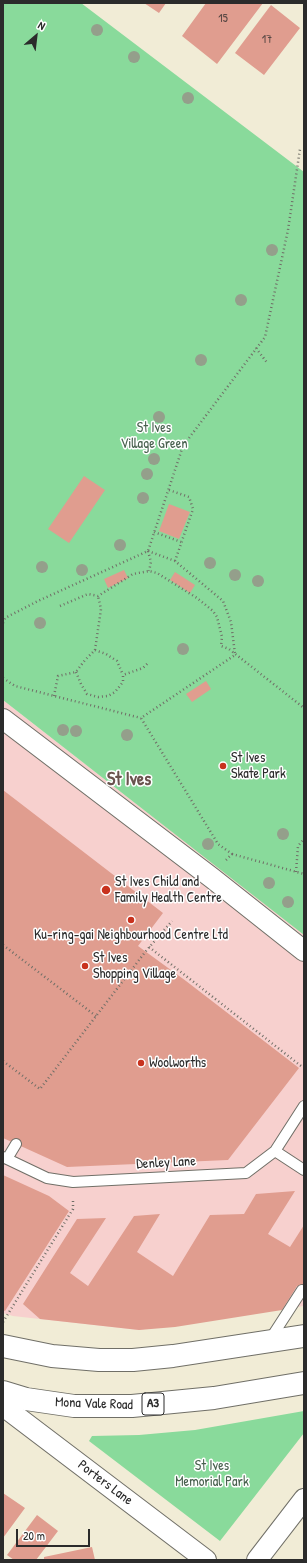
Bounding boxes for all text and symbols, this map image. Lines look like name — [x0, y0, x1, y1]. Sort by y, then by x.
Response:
house number: 15 — [218, 12, 228, 26]
north arrow — [16, 16, 56, 56]
text: N — [36, 18, 47, 33]
house number: 17 — [262, 33, 272, 47]
park label: St Ives Village Green — [120, 420, 188, 452]
place label: St Ives Skate Park — [231, 750, 286, 782]
marker: St Ives Skate Park — [218, 761, 228, 771]
district label: St Ives — [107, 769, 151, 791]
place label: St Ives Child and Family Health Centre — [115, 874, 222, 906]
marker: St Ives Child and Family Health Centre — [100, 884, 112, 896]
marker: Ku-ring-gai Neighbourhood Centre Ltd — [126, 915, 136, 925]
place label: Ku-ring-gai Neighbourhood Centre Ltd — [34, 927, 228, 943]
place label: St Ives Shopping Village — [93, 950, 176, 982]
marker: St Ives Shopping Village — [80, 961, 90, 971]
place label: Woolworths — [149, 1055, 206, 1071]
marker: Woolworths — [136, 1058, 146, 1068]
street label: Denley Lane — [136, 1153, 196, 1173]
road number: A3 — [142, 1393, 164, 1415]
street label: Mona Vale Road — [55, 1394, 133, 1414]
street label: Porters Lane — [74, 1457, 136, 1509]
park label: St Ives Memorial Park — [175, 1458, 249, 1490]
scale bar — [18, 1521, 92, 1547]
text: 20 m — [23, 1527, 45, 1544]

